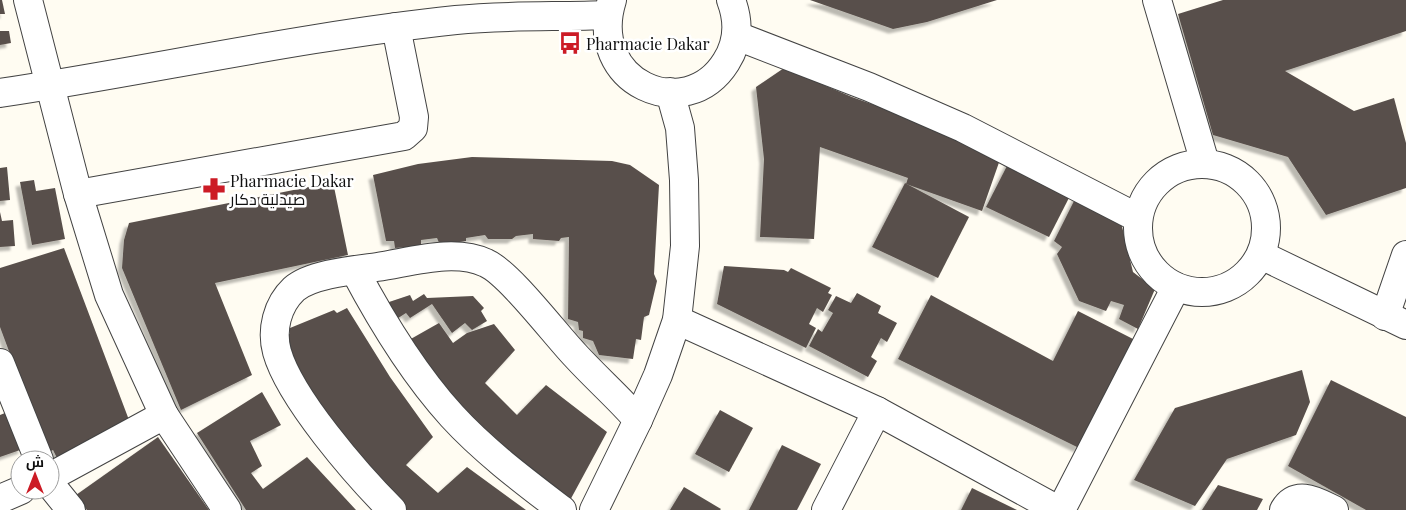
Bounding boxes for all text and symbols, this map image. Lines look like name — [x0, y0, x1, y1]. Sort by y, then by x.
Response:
bus stop icon: Pharmacie Dakar — [557, 30, 583, 56]
place label: Pharmacie Dakar — [586, 33, 710, 54]
place label: Pharmacie Dakar صيدلية دكار — [229, 170, 354, 209]
pharmacy icon: Pharmacie Dakar صيدلية دكار — [201, 176, 227, 202]
north arrow — [10, 450, 60, 500]
text: ش — [26, 452, 44, 471]

